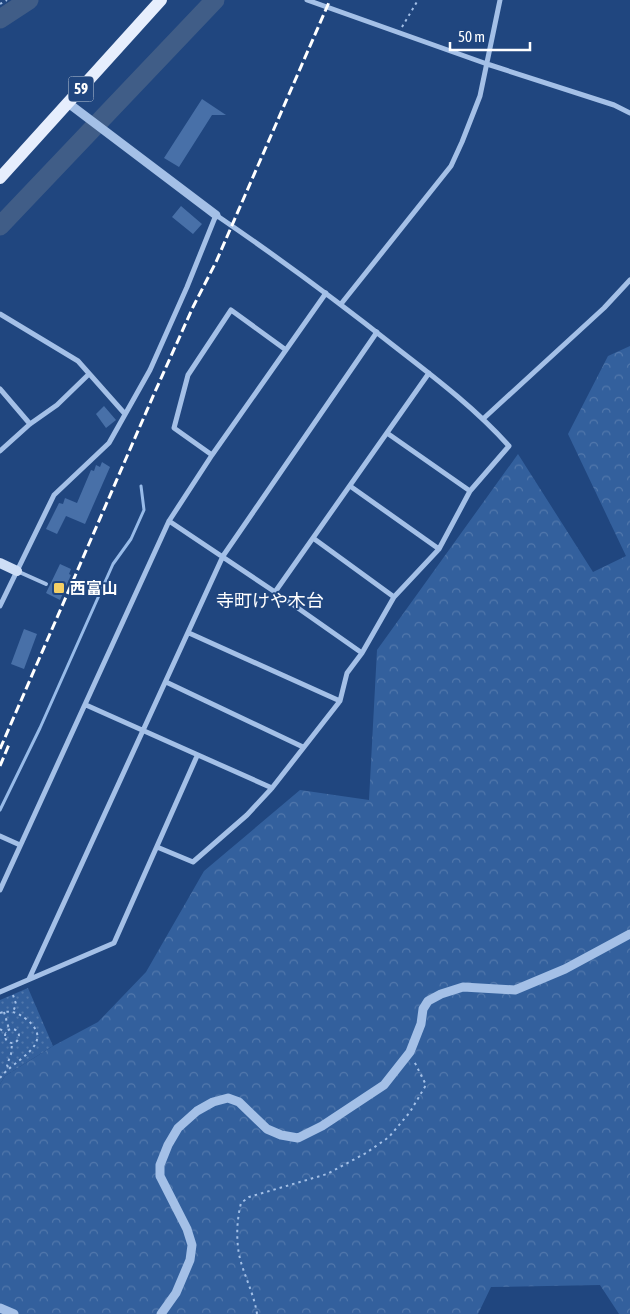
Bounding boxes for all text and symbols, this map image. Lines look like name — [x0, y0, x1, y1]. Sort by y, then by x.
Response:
scale bar — [450, 20, 530, 52]
text: 50 m — [458, 28, 485, 45]
road number: 59 — [68, 76, 94, 102]
place label: 西富山 — [70, 579, 118, 597]
marker: 西富山 — [52, 581, 66, 595]
district label: 寺町けや木台 — [216, 590, 324, 611]

